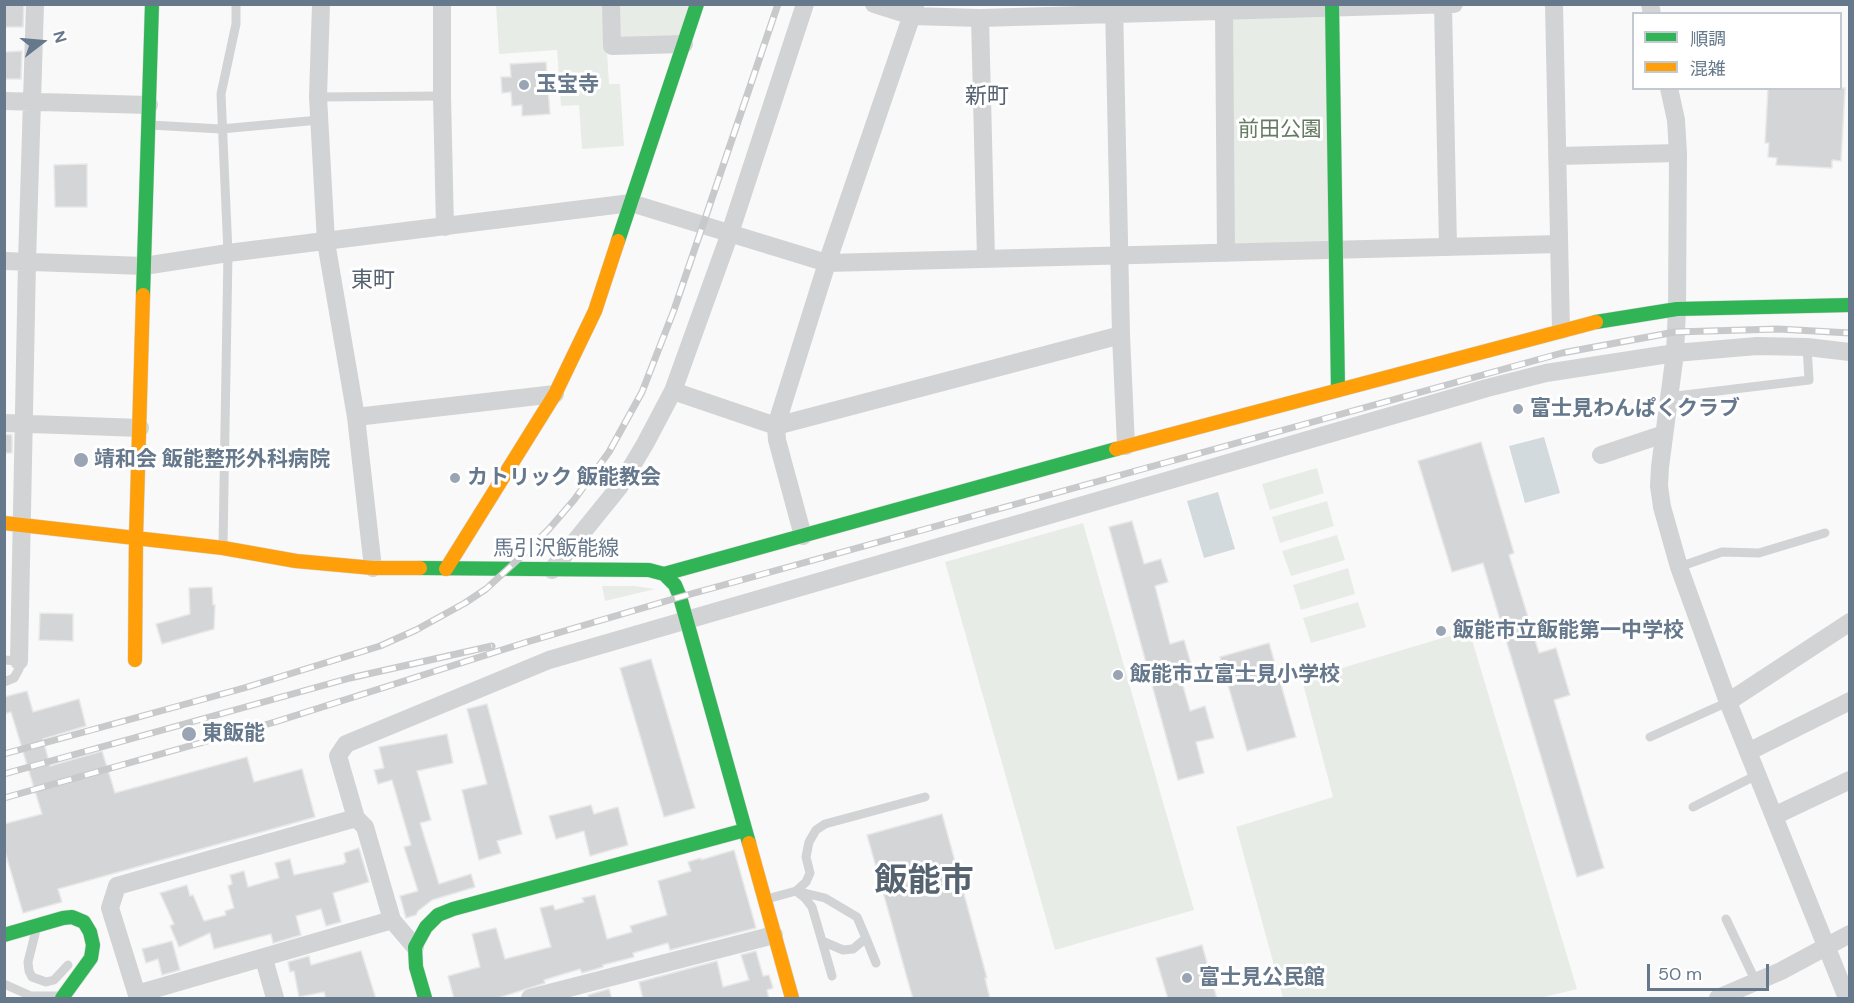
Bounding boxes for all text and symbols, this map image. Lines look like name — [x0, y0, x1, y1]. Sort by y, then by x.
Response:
north arrow — [12, 12, 72, 72]
legend — [1632, 12, 1842, 90]
text: 順調 — [1690, 27, 1726, 51]
text: N — [48, 28, 71, 45]
text: 混雑 — [1690, 57, 1726, 81]
place label: 玉宝寺 — [536, 72, 599, 98]
marker: 玉宝寺 — [517, 78, 531, 92]
district label: 新町 — [965, 84, 1009, 110]
park label: 前田公園 — [1238, 117, 1322, 143]
district label: 東町 — [351, 268, 395, 294]
place label: 富士見わんぱくクラブ — [1530, 396, 1740, 422]
marker: 富士見わんぱくクラブ — [1511, 402, 1525, 416]
place label: 靖和会 飯能整形外科病院 — [94, 447, 330, 473]
marker: 靖和会 飯能整形外科病院 — [72, 451, 90, 469]
place label: カトリック 飯能教会 — [467, 465, 661, 491]
marker: カトリック 飯能教会 — [448, 471, 462, 485]
street label: 馬引沢飯能線 — [493, 536, 619, 562]
place label: 飯能市立飯能第一中学校 — [1453, 618, 1684, 644]
marker: 飯能市立飯能第一中学校 — [1434, 624, 1448, 638]
place label: 飯能市立富士見小学校 — [1130, 662, 1340, 688]
marker: 飯能市立富士見小学校 — [1111, 668, 1125, 682]
place label: 東飯能 — [202, 721, 265, 747]
marker: 東飯能 — [180, 725, 198, 743]
district label: 飯能市 — [875, 862, 973, 902]
scale bar — [1650, 952, 1772, 990]
text: 50 m — [1658, 962, 1702, 986]
place label: 富士見公民館 — [1199, 965, 1325, 991]
marker: 富士見公民館 — [1180, 971, 1194, 985]

